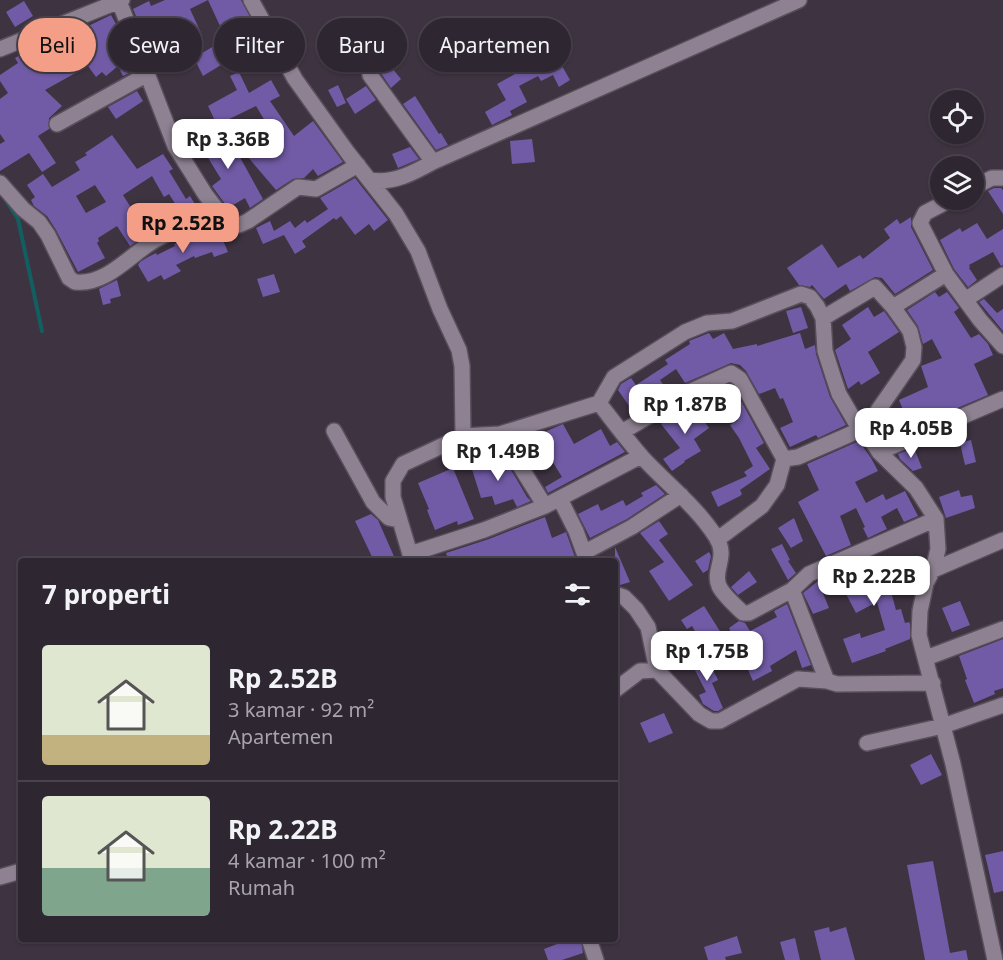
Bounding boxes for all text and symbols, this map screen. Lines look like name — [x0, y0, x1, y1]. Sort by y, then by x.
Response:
chip: Beli — [18, 18, 96, 72]
chip: Sewa — [108, 18, 202, 72]
chip: Filter — [214, 18, 305, 72]
chip: Baru — [317, 18, 407, 72]
chip: Apartemen — [419, 18, 571, 72]
map controls — [930, 90, 984, 210]
button: locate — [930, 90, 984, 144]
pin: Rp 3.36B — [166, 119, 290, 170]
text: Rp 3.36B — [186, 125, 270, 152]
button: layers — [930, 156, 984, 210]
pin: Rp 2.52B — [121, 203, 245, 254]
text: Rp 2.52B — [141, 209, 225, 236]
pin: Rp 1.87B — [623, 384, 747, 435]
text: Rp 1.87B — [643, 390, 727, 417]
pin: Rp 4.05B — [849, 408, 973, 459]
text: Rp 4.05B — [869, 414, 953, 441]
pin: Rp 1.49B — [436, 431, 560, 482]
text: Rp 1.49B — [456, 437, 540, 464]
pin: Rp 2.22B — [812, 556, 936, 607]
text: Rp 2.22B — [832, 562, 916, 589]
text: 7 properti — [42, 576, 170, 612]
icon: filters — [561, 578, 594, 611]
pin: Rp 1.75B — [645, 631, 769, 682]
text: Rp 1.75B — [665, 637, 749, 664]
text: Rp 2.52B — [228, 660, 337, 696]
icon: home — [90, 669, 162, 741]
text: 3 kamar · 92 m² — [228, 696, 374, 723]
text: Apartemen — [228, 723, 333, 750]
text: Rp 2.22B — [228, 811, 337, 847]
icon: home — [90, 820, 162, 892]
text: 4 kamar · 100 m² — [228, 847, 386, 874]
text: Rumah — [228, 874, 295, 901]

